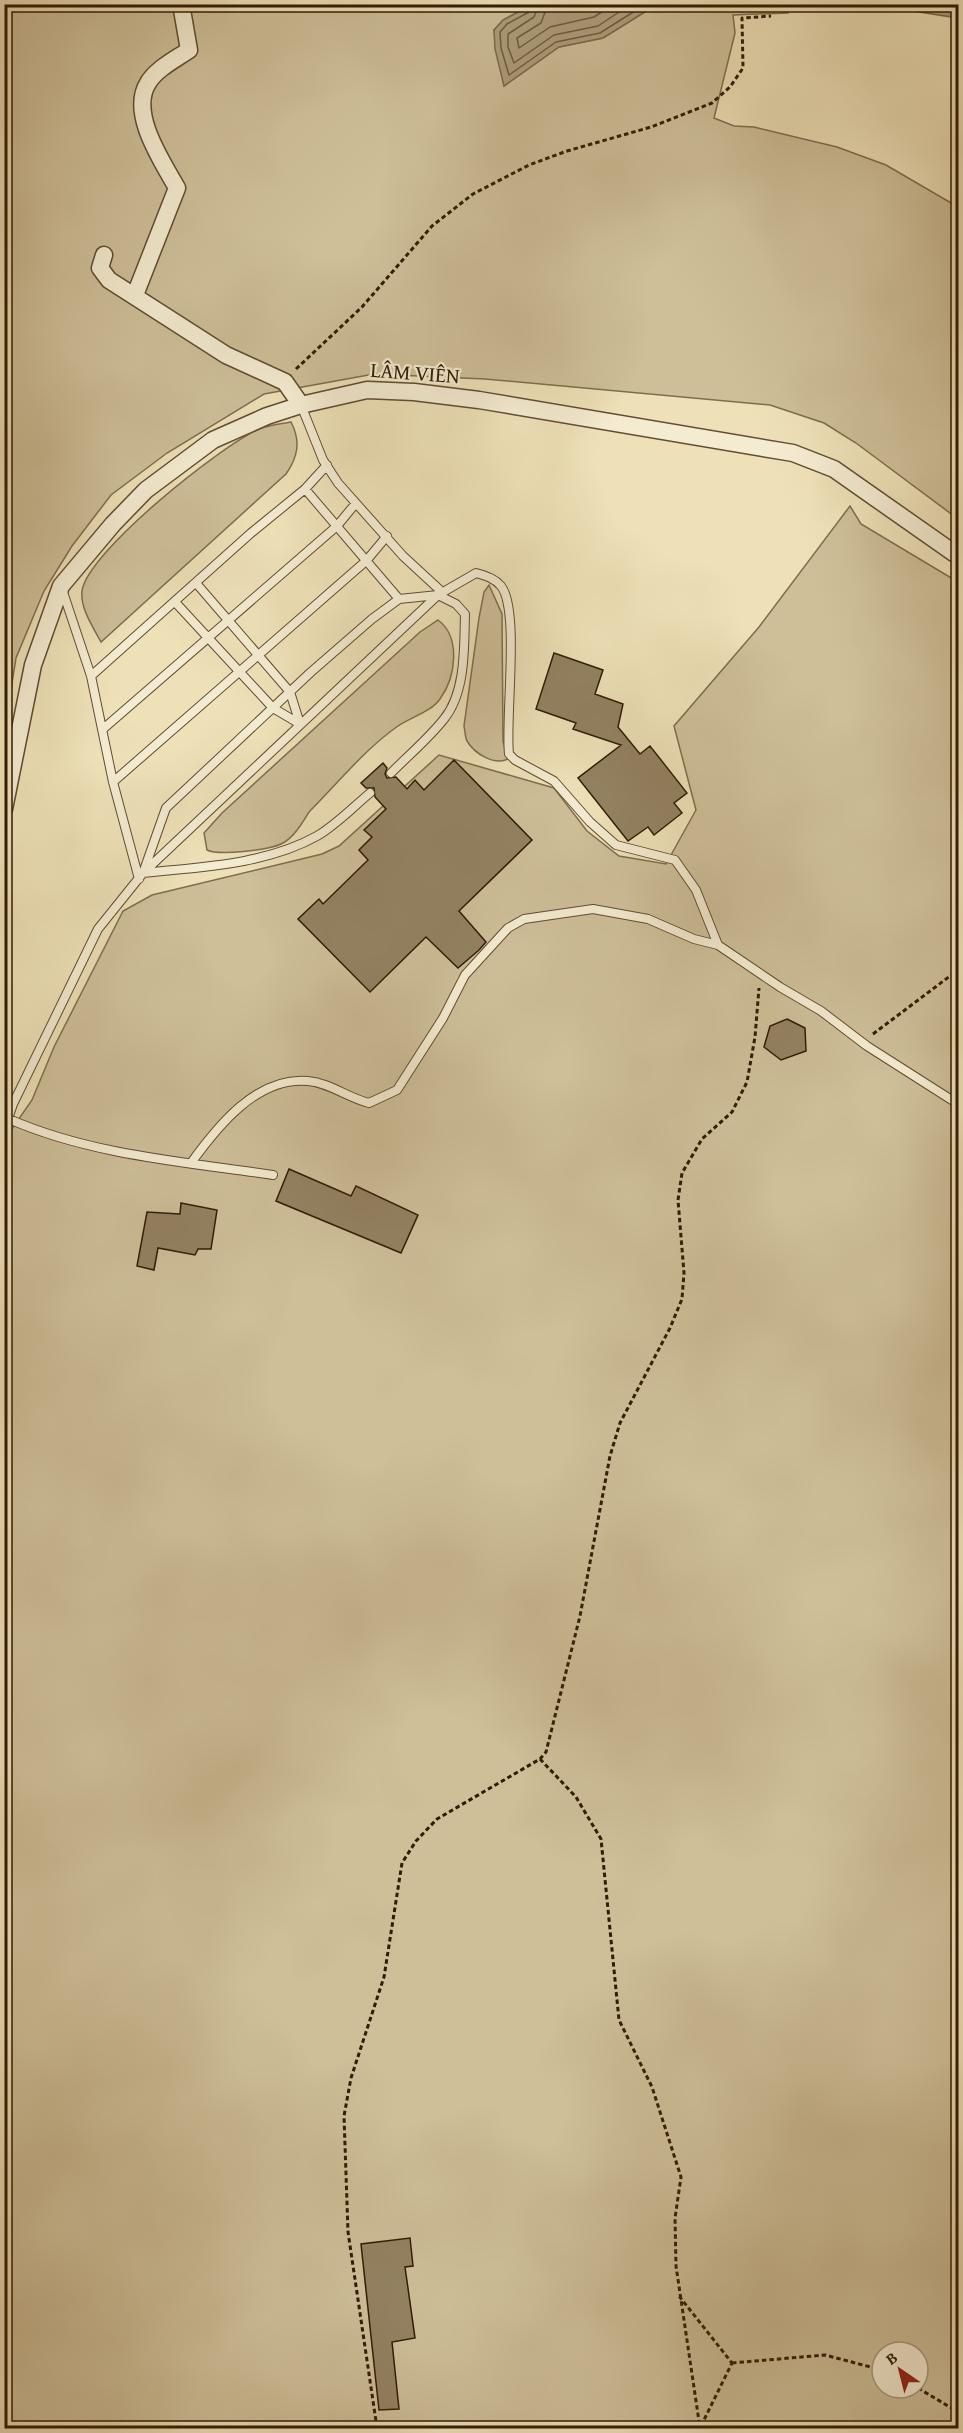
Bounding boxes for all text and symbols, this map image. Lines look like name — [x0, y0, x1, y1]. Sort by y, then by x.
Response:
street label: LÂM VIÊN — [369, 354, 461, 391]
north arrow — [870, 2340, 930, 2400]
text: B — [880, 2345, 902, 2370]

